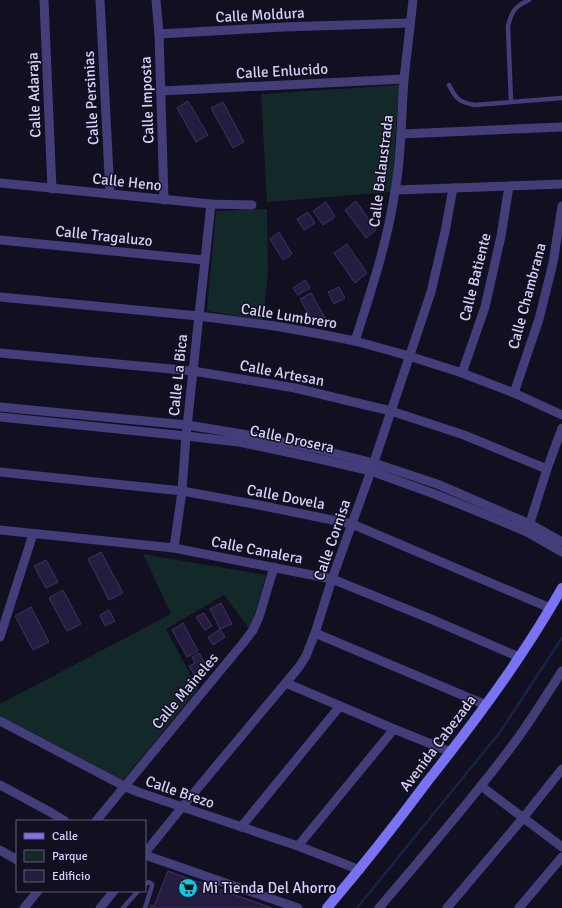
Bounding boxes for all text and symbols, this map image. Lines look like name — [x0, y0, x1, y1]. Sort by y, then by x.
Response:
street label: Calle Moldura — [215, 4, 305, 26]
street label: Calle Persinias — [80, 50, 102, 145]
street label: Calle Adaraja — [24, 52, 44, 138]
street label: Calle Imposta — [136, 56, 158, 144]
street label: Calle Enlucido — [236, 60, 329, 82]
street label: Calle Balaustrada — [365, 114, 397, 228]
street label: Calle Heno — [92, 169, 163, 195]
street label: Calle Tragaluzo — [54, 222, 154, 250]
street label: Calle Batiente — [455, 231, 495, 323]
street label: Calle Chambrana — [504, 241, 550, 351]
street label: Calle Lumbrero — [240, 300, 339, 333]
street label: Calle La Bica — [165, 333, 191, 417]
street label: Calle Artesan — [238, 356, 326, 390]
street label: Calle Drosera — [248, 421, 336, 457]
street label: Calle Dovela — [245, 481, 327, 513]
street label: Calle Cornisa — [310, 497, 354, 583]
street label: Calle Canalera — [210, 532, 304, 568]
street label: Calle Maineles — [148, 649, 222, 733]
street label: Avenida Cabezada — [396, 691, 480, 795]
street label: Calle Brezo — [143, 772, 217, 812]
legend — [16, 820, 146, 892]
text: Calle — [52, 829, 78, 844]
text: Parque — [52, 849, 88, 864]
text: Edificio — [52, 869, 90, 884]
supermarket icon: Mi Tienda Del Ahorro — [177, 877, 199, 899]
place label: Mi Tienda Del Ahorro — [202, 879, 336, 897]

